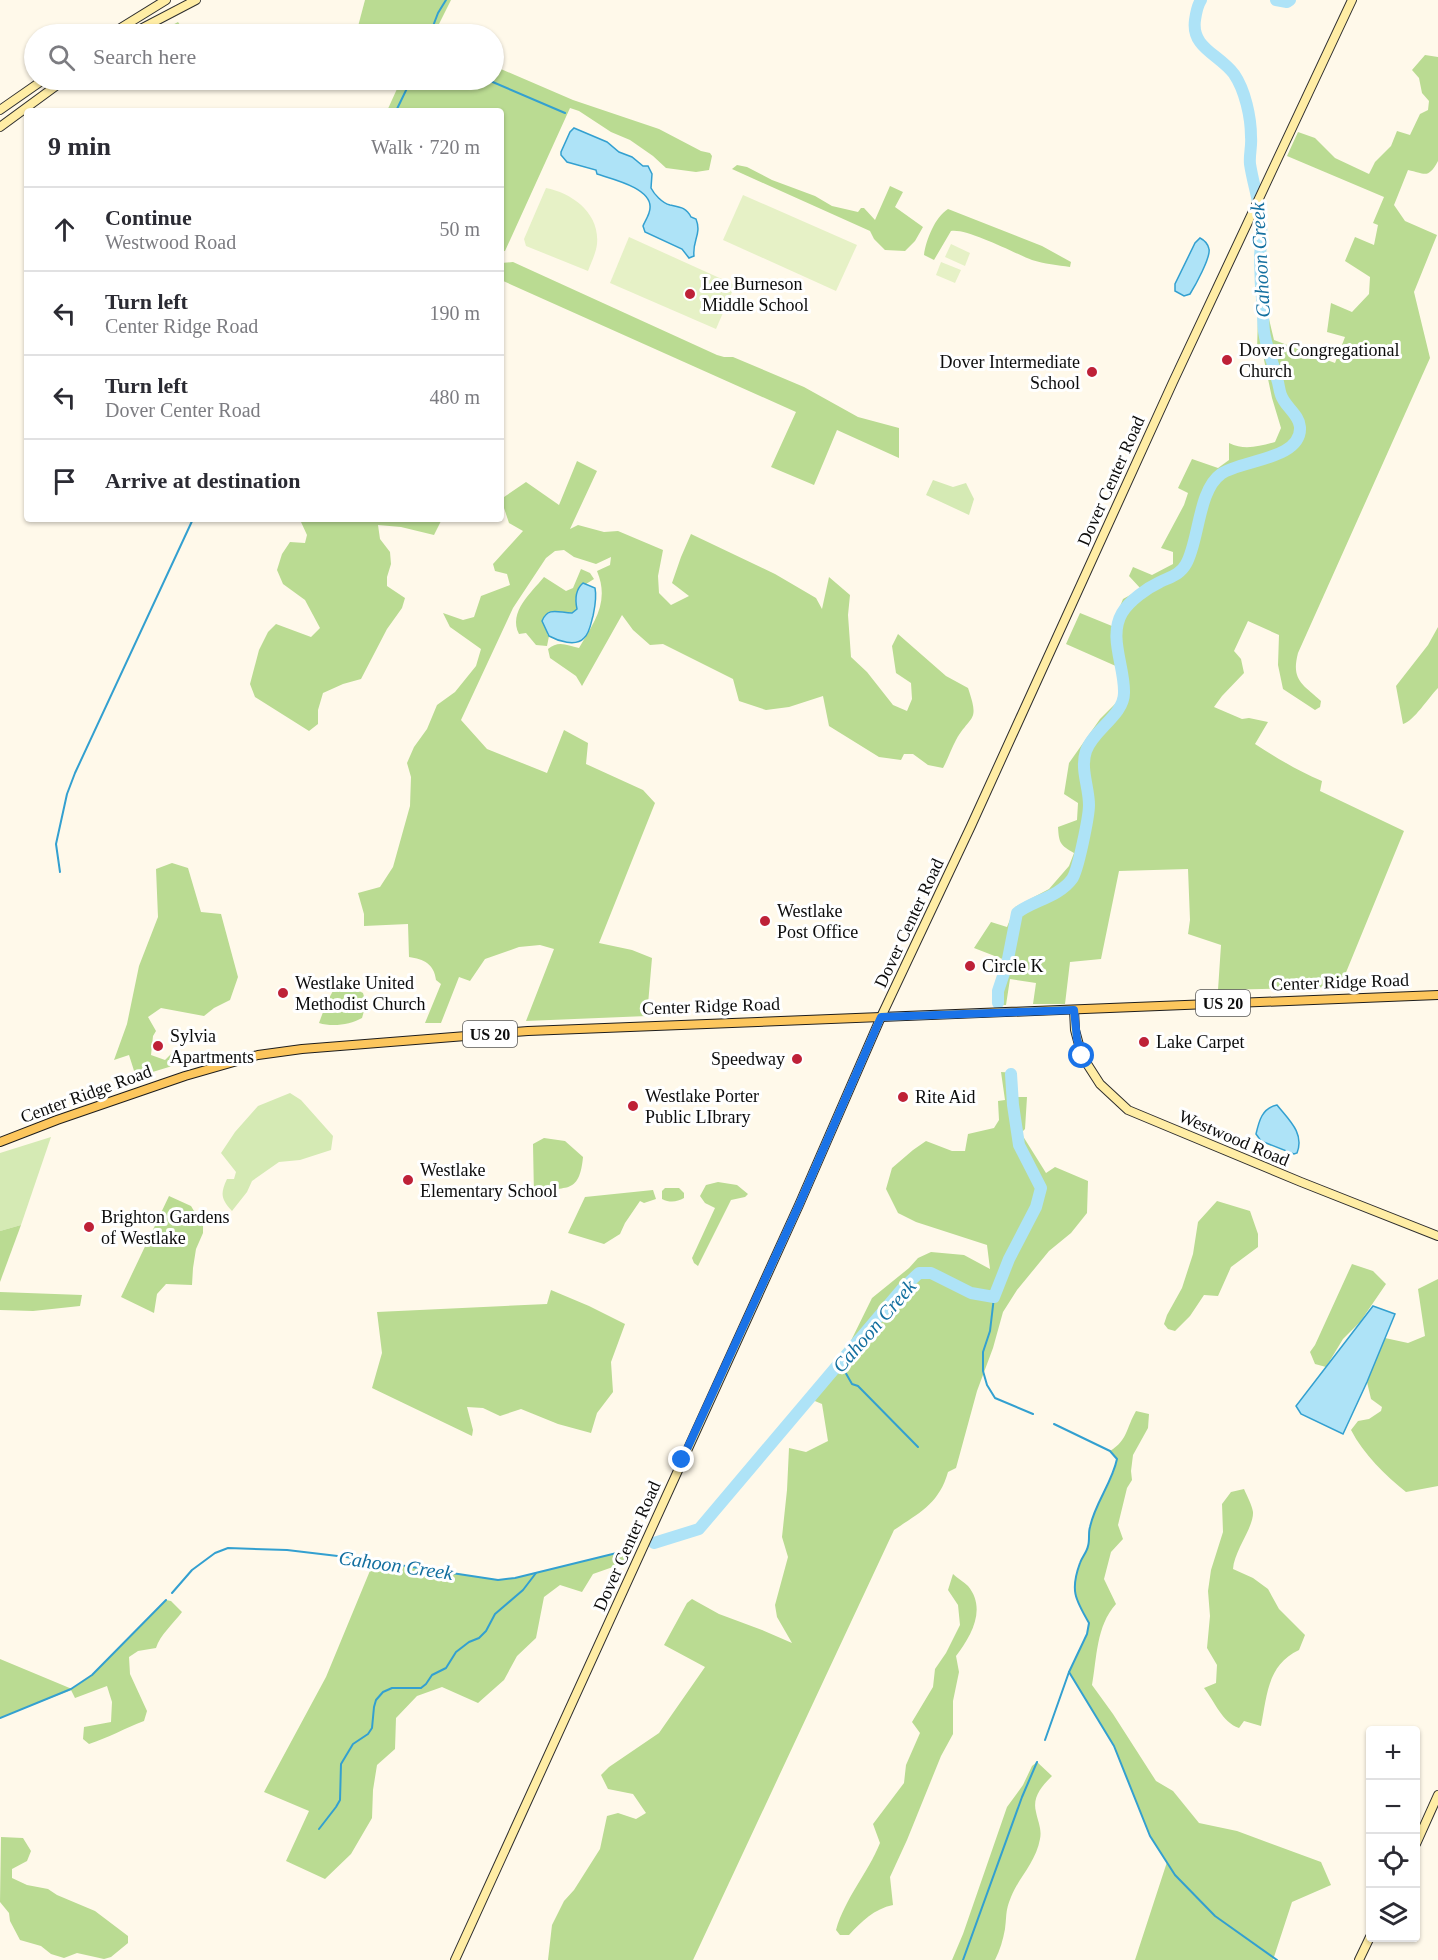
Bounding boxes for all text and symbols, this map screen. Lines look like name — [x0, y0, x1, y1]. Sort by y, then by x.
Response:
search box — [24, 24, 504, 90]
icon: search — [45, 41, 78, 74]
text: Search here — [93, 44, 196, 69]
text: 9 min — [48, 132, 111, 161]
text: Walk · 720 m — [371, 136, 480, 158]
water label: Cahoon Creek — [1246, 201, 1274, 318]
text: Continue — [105, 205, 192, 230]
icon: ahead — [48, 213, 81, 246]
text: 50 m — [439, 218, 480, 240]
text: Westwood Road — [105, 231, 236, 253]
place label: Lee Burneson Middle School — [702, 274, 809, 315]
marker: Lee Burneson Middle School — [683, 287, 697, 301]
text: Turn left — [105, 289, 188, 314]
icon: left — [48, 297, 81, 330]
text: 190 m — [429, 302, 480, 324]
text: Center Ridge Road — [105, 315, 258, 337]
place label: Dover Congregational Church — [1239, 340, 1399, 381]
place label: Dover Intermediate School — [940, 352, 1080, 393]
marker: Dover Congregational Church — [1220, 353, 1234, 367]
marker: Dover Intermediate School — [1085, 365, 1099, 379]
text: Turn left — [105, 373, 188, 398]
icon: left — [48, 381, 81, 414]
text: 480 m — [429, 386, 480, 408]
text: Dover Center Road — [105, 399, 261, 421]
street label: Dover Center Road — [1073, 413, 1149, 549]
icon: arrive — [48, 465, 81, 498]
text: Arrive at destination — [105, 468, 301, 493]
street label: Dover Center Road — [870, 855, 948, 991]
place label: Westlake Post Office — [777, 901, 858, 942]
marker: Westlake Post Office — [758, 914, 772, 928]
place label: Circle K — [982, 956, 1043, 976]
marker: Circle K — [963, 959, 977, 973]
street label: Center Ridge Road — [1271, 970, 1409, 994]
place label: Westlake United Methodist Church — [295, 973, 426, 1014]
marker: Westlake United Methodist Church — [276, 986, 290, 1000]
road number: US 20 — [1196, 990, 1250, 1016]
street label: Center Ridge Road — [642, 994, 780, 1018]
road number: US 20 — [463, 1021, 517, 1047]
place label: Sylvia Apartments — [170, 1026, 254, 1067]
place label: Lake Carpet — [1156, 1032, 1244, 1052]
marker: Lake Carpet — [1137, 1035, 1151, 1049]
marker: Sylvia Apartments — [151, 1039, 165, 1053]
route start — [1068, 1042, 1094, 1068]
place label: Speedway — [711, 1049, 785, 1069]
marker: Speedway — [790, 1052, 804, 1066]
street label: Center Ridge Road — [18, 1061, 154, 1127]
place label: Westlake Porter Public LIbrary — [645, 1086, 759, 1127]
place label: Rite Aid — [915, 1087, 976, 1107]
marker: Rite Aid — [896, 1090, 910, 1104]
marker: Westlake Porter Public LIbrary — [626, 1099, 640, 1113]
street label: Westwood Road — [1176, 1106, 1292, 1170]
place label: Westlake Elementary School — [420, 1160, 557, 1201]
marker: Westlake Elementary School — [401, 1173, 415, 1187]
place label: Brighton Gardens of Westlake — [101, 1207, 229, 1248]
marker: Brighton Gardens of Westlake — [82, 1220, 96, 1234]
water label: Cahoon Creek — [828, 1274, 921, 1377]
route end — [668, 1446, 694, 1472]
street label: Dover Center Road — [589, 1478, 665, 1614]
water label: Cahoon Creek — [337, 1546, 456, 1584]
map controls — [1366, 1726, 1420, 1942]
button: + — [1366, 1726, 1420, 1780]
button: − — [1366, 1780, 1420, 1834]
button: locate — [1366, 1834, 1420, 1888]
button: layers — [1366, 1888, 1420, 1942]

